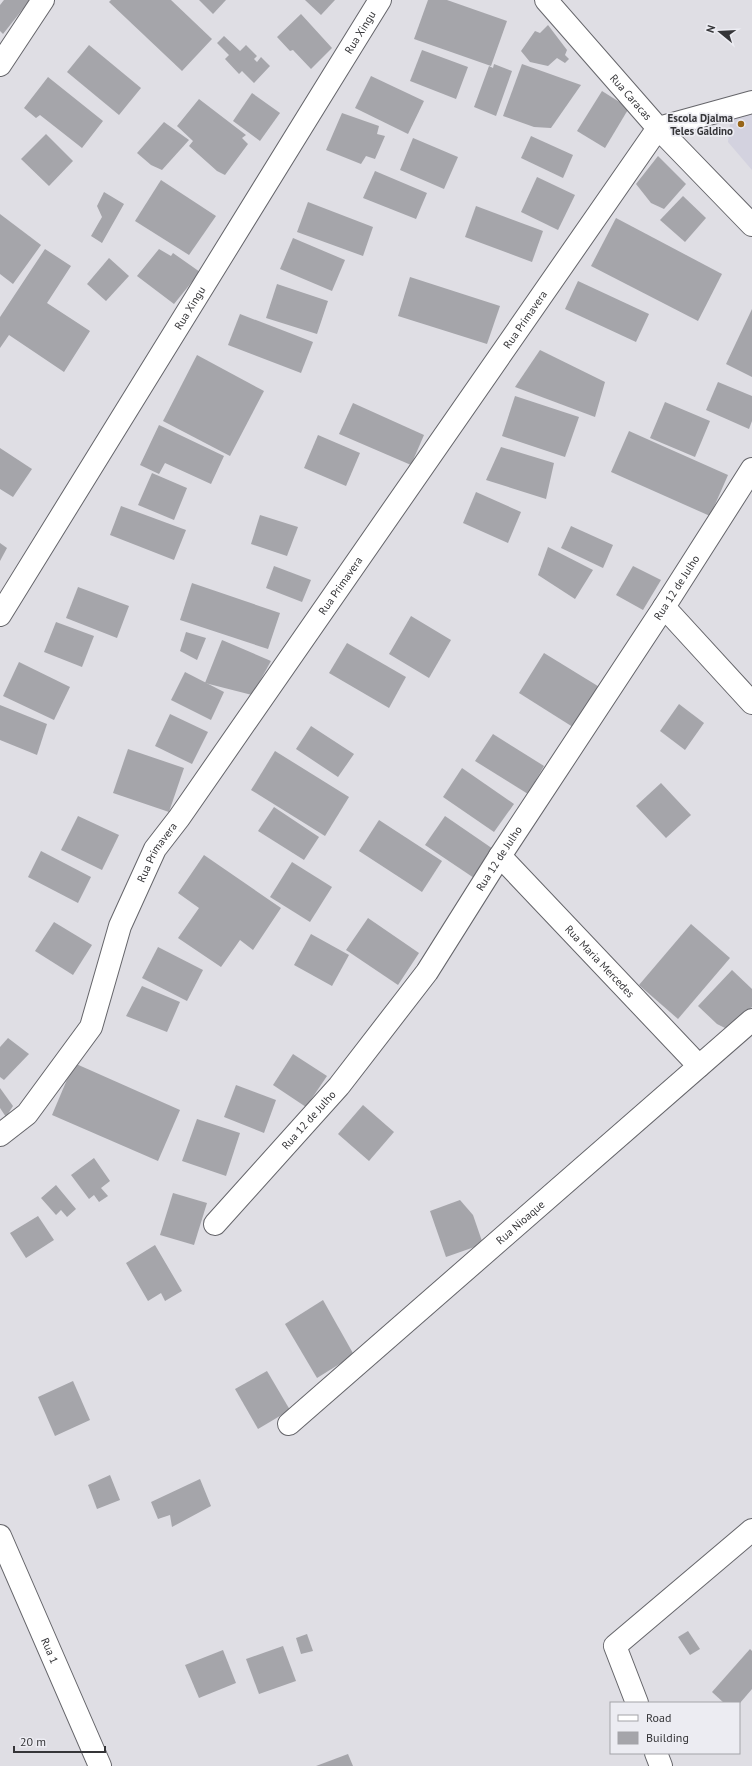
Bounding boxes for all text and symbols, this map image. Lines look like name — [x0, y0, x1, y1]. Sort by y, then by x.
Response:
street label: Rua Xingu — [341, 8, 379, 56]
north arrow — [700, 12, 740, 52]
text: N — [703, 23, 718, 35]
street label: Rua Caracas — [607, 71, 655, 123]
place label: Escola Djalma Teles Galdino — [668, 111, 733, 138]
marker: Escola Djalma Teles Galdino — [736, 119, 746, 129]
street label: Rua Xingu — [171, 284, 208, 332]
street label: Rua Primavera — [500, 288, 550, 351]
street label: Rua 12 de Julho — [650, 552, 702, 623]
street label: Rua Primavera — [315, 554, 365, 617]
street label: Rua Primavera — [134, 819, 180, 884]
street label: Rua 12 de Julho — [473, 823, 525, 893]
street label: Rua Maria Mercedes — [562, 922, 638, 1001]
street label: Rua 12 de Julho — [278, 1087, 339, 1152]
street label: Rua Nioaque — [493, 1197, 548, 1247]
street label: Rua 1 — [38, 1636, 62, 1666]
legend — [610, 1702, 740, 1754]
text: Road — [646, 1710, 671, 1725]
scale bar — [14, 1728, 105, 1754]
text: Building — [646, 1730, 689, 1745]
text: 20 m — [20, 1734, 46, 1749]

